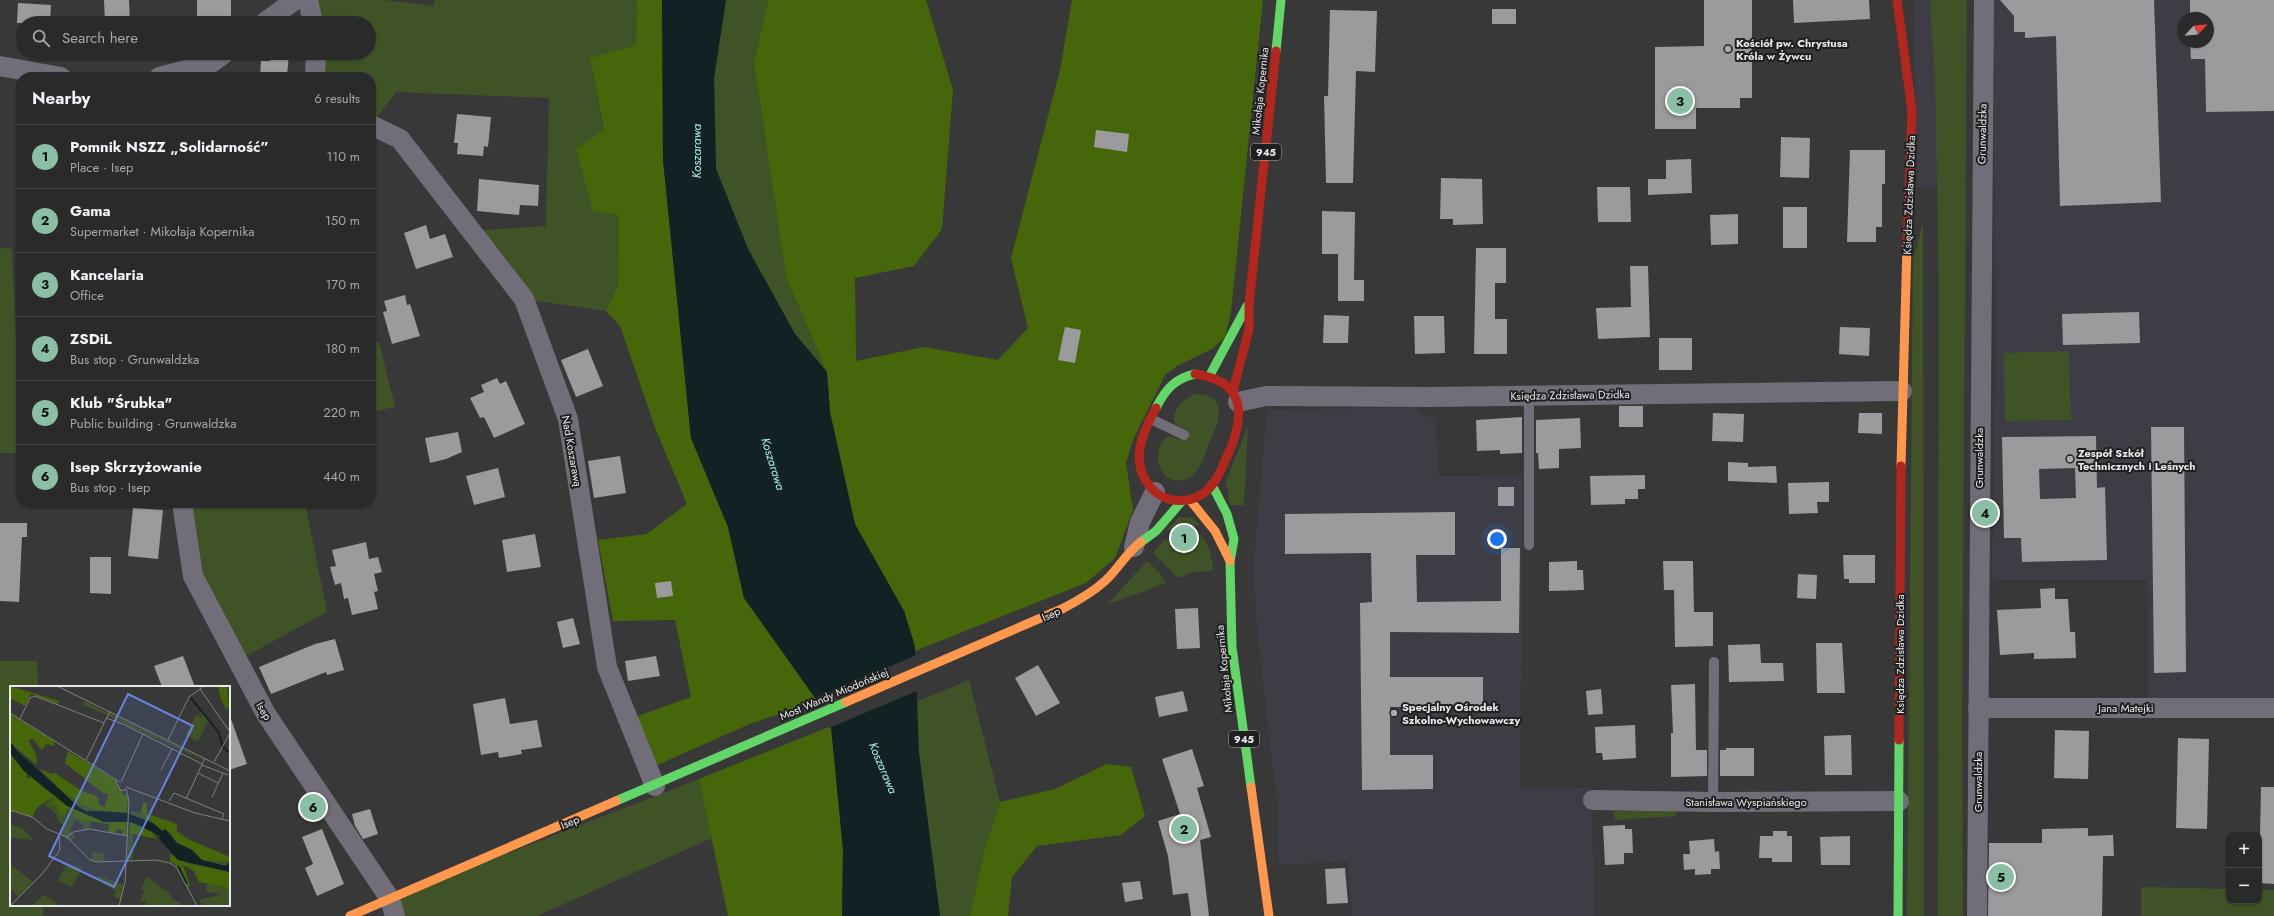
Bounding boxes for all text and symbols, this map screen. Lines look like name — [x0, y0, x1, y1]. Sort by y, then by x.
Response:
north arrow — [2178, 12, 2214, 48]
search box — [16, 16, 376, 60]
icon: search — [30, 27, 52, 49]
text: Search here — [62, 27, 138, 49]
place label: Kościół pw. Chrystusa Króla w Żywcu — [1736, 35, 1848, 64]
marker: Kościół pw. Chrystusa Króla w Żywcu — [1723, 44, 1733, 54]
street label: Mikołaja Kopernika — [1247, 46, 1273, 136]
text: Nearby — [32, 86, 90, 110]
pin: 3 — [1667, 86, 1693, 116]
text: 6 results — [314, 89, 360, 108]
street label: Grunwaldzka — [1973, 104, 1991, 164]
water label: Koszarawa — [688, 123, 706, 178]
street label: Księdza Zdzisława Dzidka — [1899, 135, 1919, 255]
text: Pomnik NSZZ „Solidarność” — [70, 136, 269, 158]
road number: 945 — [1251, 144, 1281, 160]
text: 1 — [42, 147, 48, 166]
text: 110 m — [326, 147, 360, 166]
text: Place · Isep — [70, 158, 134, 177]
text: Gama — [70, 200, 111, 222]
text: 2 — [41, 211, 49, 230]
text: 150 m — [325, 211, 360, 230]
text: Supermarket · Mikołaja Kopernika — [70, 222, 254, 241]
text: Kancelaria — [70, 264, 144, 286]
text: 3 — [41, 275, 49, 294]
text: 170 m — [325, 275, 360, 294]
text: Office — [70, 286, 104, 305]
text: ZSDiL — [70, 328, 112, 350]
text: 4 — [40, 339, 50, 358]
text: 180 m — [325, 339, 360, 358]
text: Bus stop · Grunwaldzka — [70, 350, 199, 369]
street label: Księdza Zdzisława Dzidka — [1510, 386, 1630, 404]
text: Klub "Śrubka" — [70, 392, 172, 414]
text: 5 — [41, 403, 49, 422]
text: 220 m — [323, 403, 360, 422]
text: Public building · Grunwaldzka — [70, 414, 236, 433]
street label: Nad Koszarawą — [558, 414, 586, 488]
street label: Grunwaldzka — [1971, 428, 1987, 488]
water label: Koszarawa — [756, 435, 790, 493]
place label: Zespół Szkół Technicznych i Leśnych — [2078, 445, 2195, 474]
marker: Zespół Szkół Technicznych i Leśnych — [2065, 454, 2075, 464]
text: Isep Skrzyżowanie — [70, 456, 202, 478]
text: 6 — [41, 467, 49, 486]
text: 440 m — [323, 467, 360, 486]
text: Bus stop · Isep — [70, 478, 150, 497]
pin: 4 — [1972, 498, 1998, 528]
pin: 1 — [1171, 523, 1197, 553]
your location — [1487, 529, 1507, 549]
street label: Księdza Zdzisława Dzidka — [1892, 594, 1908, 714]
street label: Isep — [1039, 603, 1063, 625]
street label: Mikołaja Kopernika — [1211, 624, 1237, 714]
street label: Most Wandy Miodońskiej — [777, 664, 891, 724]
inset map — [10, 686, 230, 906]
street label: Isep — [252, 699, 276, 723]
place label: Specjalny Ośrodek Szkolno-Wychowawczy — [1402, 699, 1521, 728]
street label: Jana Matejki — [2096, 700, 2154, 716]
marker: Specjalny Ośrodek Szkolno-Wychowawczy — [1389, 708, 1399, 718]
road number: 945 — [1229, 731, 1259, 747]
water label: Koszarawa — [864, 739, 902, 797]
street label: Grunwaldzka — [1970, 752, 1986, 812]
pin: 6 — [300, 792, 326, 822]
street label: Stanisława Wyspiańskiego — [1685, 794, 1807, 810]
street label: Isep — [558, 811, 582, 833]
pin: 2 — [1171, 814, 1197, 844]
map controls — [2226, 832, 2262, 904]
button: + — [2226, 832, 2262, 868]
pin: 5 — [1988, 862, 2014, 892]
button: − — [2226, 868, 2262, 904]

